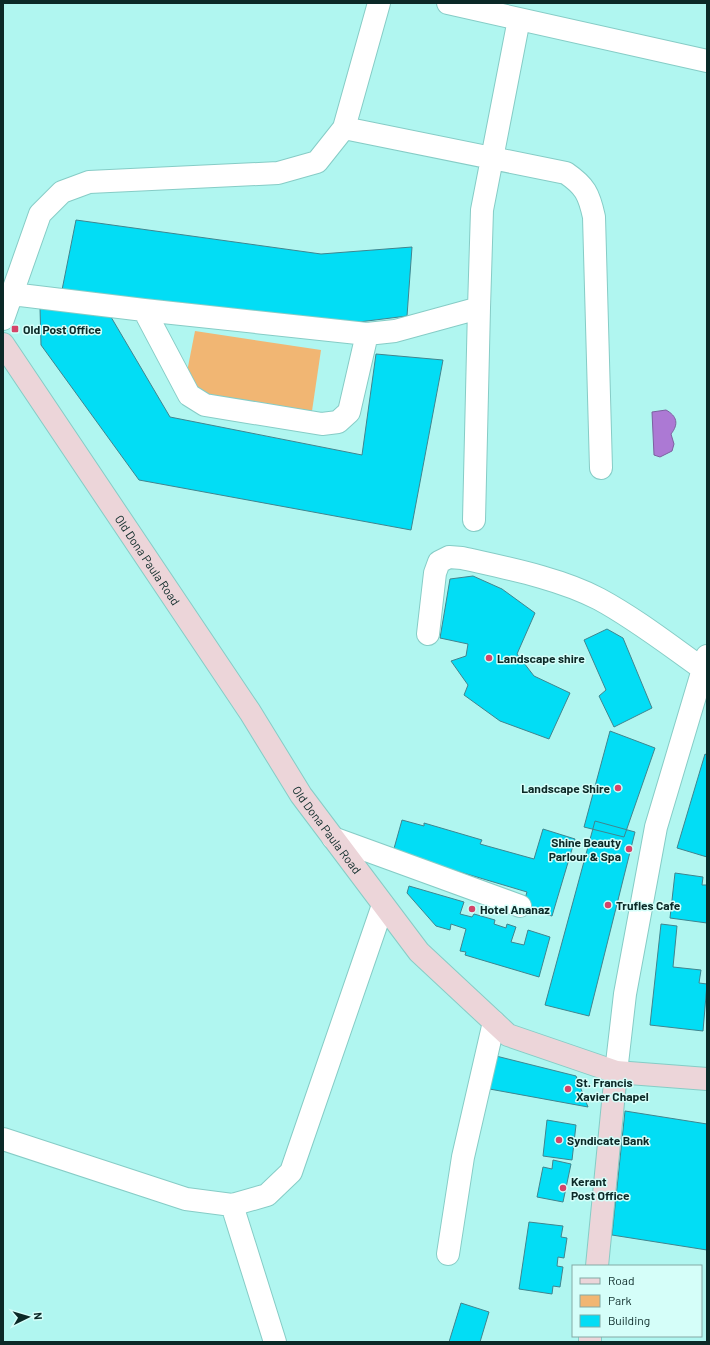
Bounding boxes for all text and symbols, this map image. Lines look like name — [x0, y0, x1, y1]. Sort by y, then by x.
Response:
place label: Old Post Office — [23, 322, 102, 336]
marker: Old Post Office — [10, 324, 20, 334]
street label: Old Dona Paula Road — [113, 512, 183, 608]
place label: Landscape shire — [497, 651, 585, 665]
marker: Landscape shire — [484, 653, 494, 663]
place label: Landscape Shire — [521, 781, 610, 795]
street label: Old Dona Paula Road — [290, 783, 364, 876]
marker: Landscape Shire — [613, 783, 623, 793]
place label: Shine Beauty Parlour & Spa — [549, 835, 621, 863]
marker: Shine Beauty Parlour & Spa — [624, 844, 634, 854]
place label: Trufles Cafe — [616, 898, 681, 912]
marker: Trufles Cafe — [603, 900, 613, 910]
place label: Hotel Ananaz — [480, 902, 550, 916]
marker: Hotel Ananaz — [467, 904, 477, 914]
place label: St. Francis Xavier Chapel — [576, 1075, 649, 1103]
marker: St. Francis Xavier Chapel — [563, 1084, 573, 1094]
place label: Syndicate Bank — [567, 1133, 650, 1147]
marker: Syndicate Bank — [554, 1135, 564, 1145]
place label: Kerant Post Office — [571, 1174, 630, 1202]
marker: Kerant Post Office — [558, 1183, 568, 1193]
legend — [572, 1265, 702, 1337]
text: Road — [608, 1273, 635, 1287]
text: Park — [608, 1293, 632, 1307]
north arrow — [8, 1297, 48, 1337]
text: N — [32, 1312, 45, 1320]
text: Building — [608, 1313, 650, 1327]

